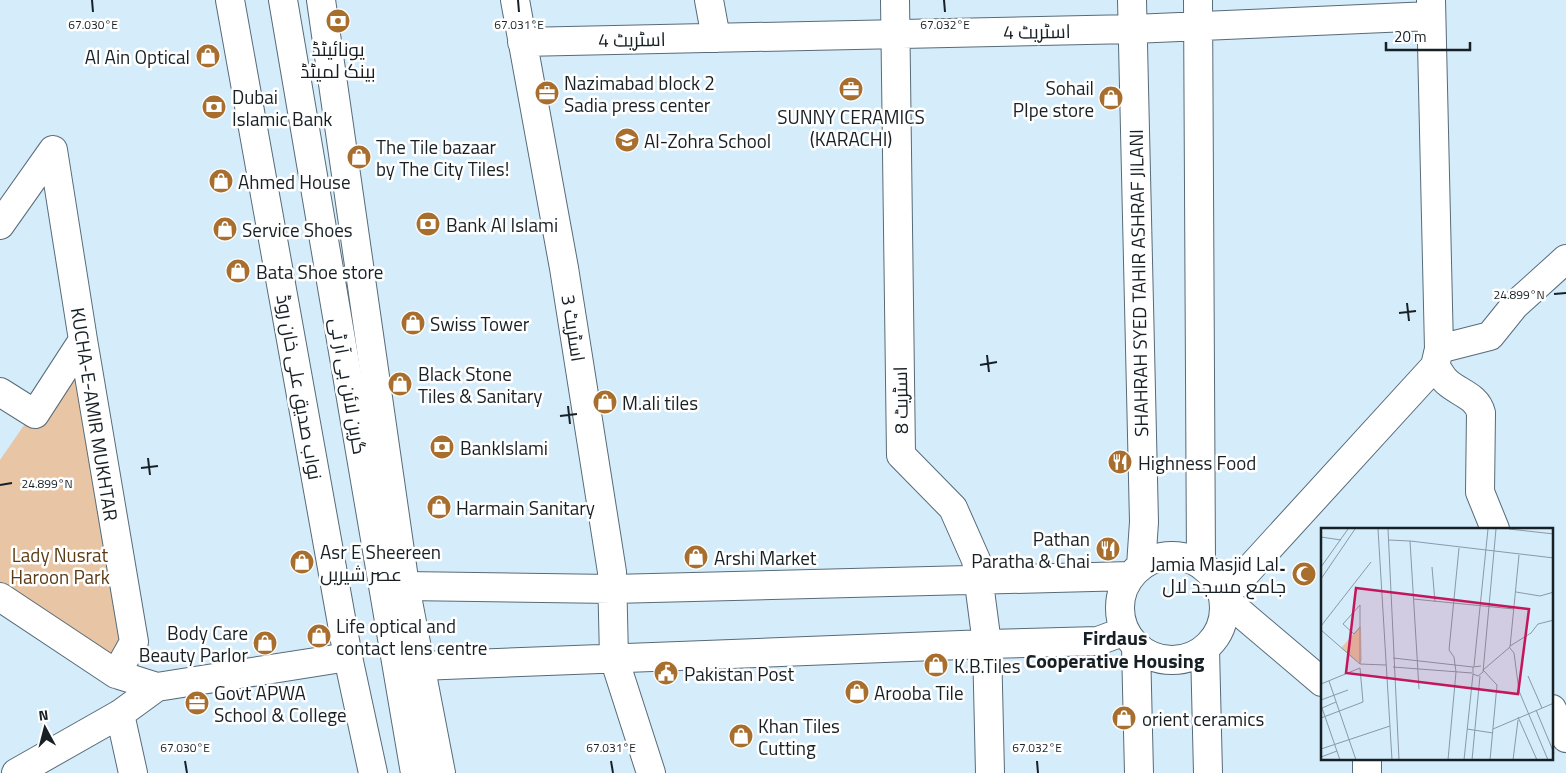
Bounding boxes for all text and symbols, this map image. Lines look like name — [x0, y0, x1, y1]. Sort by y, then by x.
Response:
bank icon: یونائیٹڈ بینک لمیٹڈ — [325, 8, 351, 34]
text: 67.030°E — [68, 15, 118, 34]
text: 67.031°E — [494, 15, 544, 34]
text: 67.032°E — [920, 15, 970, 34]
street label: اسٹریٹ 4 — [1003, 16, 1071, 46]
scale bar — [1386, 20, 1470, 52]
street label: اسٹریٹ 4 — [598, 24, 666, 54]
text: 20 m — [1394, 25, 1427, 48]
place label: یونائیٹڈ بینک لمیٹڈ — [300, 34, 376, 85]
place label: Al Ain Optical — [85, 42, 190, 71]
shop icon: Al Ain Optical — [195, 43, 221, 69]
place label: Nazimabad block 2 Sadia press center — [564, 68, 715, 119]
place label: Sohail PIpe store — [1013, 73, 1094, 124]
office icon: SUNNY CERAMICS (KARACHI) — [838, 76, 864, 102]
office icon: Nazimabad block 2 Sadia press center — [534, 80, 560, 106]
place label: Dubai Islamic Bank — [232, 82, 332, 133]
shop icon: Sohail PIpe store — [1098, 85, 1124, 111]
bank icon: Dubai Islamic Bank — [201, 94, 227, 120]
place label: SUNNY CERAMICS (KARACHI) — [777, 102, 925, 153]
place label: Al-Zohra School — [644, 126, 771, 155]
school or university icon: Al-Zohra School — [614, 127, 640, 153]
street label: SHAHRAH SYED TAHIR ASHRAF JILANI — [1121, 129, 1155, 437]
place label: The Tile bazaar by The City Tiles! — [376, 132, 509, 183]
shop icon: The Tile bazaar by The City Tiles! — [346, 144, 372, 170]
place label: Ahmed House — [238, 167, 351, 196]
shop icon: Ahmed House — [208, 168, 234, 194]
place label: Bank Al Islami — [446, 210, 558, 239]
bank icon: Bank Al Islami — [415, 211, 441, 237]
place label: Service Shoes — [242, 215, 353, 244]
shop icon: Service Shoes — [212, 216, 238, 242]
place label: Bata Shoe store — [256, 257, 383, 286]
shop icon: Bata Shoe store — [225, 258, 251, 284]
text: 24.899°N — [1493, 285, 1545, 304]
street label: نواب صدیق علی خان روڈ — [269, 292, 331, 482]
street label: اسٹریٹ 3 — [554, 292, 594, 364]
street label: KUCHA-E-AMIR MUKHTAR — [64, 305, 126, 523]
place label: Swiss Tower — [430, 309, 530, 338]
shop icon: Swiss Tower — [400, 310, 426, 336]
street label: گرین لائن بی آر ٹی — [323, 316, 375, 456]
place label: Black Stone Tiles & Sanitary — [418, 359, 543, 410]
street label: اسٹریٹ 8 — [885, 366, 915, 434]
shop icon: Black Stone Tiles & Sanitary — [387, 371, 413, 397]
place label: M.ali tiles — [622, 388, 698, 417]
shop icon: M.ali tiles — [592, 389, 618, 415]
place label: BankIslami — [460, 433, 548, 462]
bank icon: BankIslami — [429, 434, 455, 460]
place label: Highness Food — [1138, 448, 1256, 477]
restaurant icon: Highness Food — [1107, 449, 1133, 475]
text: 24.899°N — [21, 474, 73, 493]
place label: Harmain Sanitary — [456, 493, 595, 522]
shop icon: Harmain Sanitary — [426, 494, 452, 520]
place label: Pathan Paratha & Chai — [971, 524, 1090, 575]
inset map — [1321, 528, 1554, 760]
restaurant icon: Pathan Paratha & Chai — [1095, 536, 1121, 562]
place label: Asr E Sheereen عصر شیریں — [320, 537, 441, 588]
park label: Lady Nusrat Haroon Park — [10, 540, 110, 591]
place label: Arshi Market — [714, 543, 817, 572]
shop icon: Arshi Market — [683, 544, 709, 570]
shop icon: Asr E Sheereen عصر شیریں — [289, 549, 315, 575]
place label: Jamia Masjid Lal۔ جامع مسجد لال — [1150, 549, 1286, 600]
mosque icon: Jamia Masjid Lal۔ جامع مسجد لال — [1291, 561, 1317, 587]
place label: Life optical and contact lens centre — [336, 611, 487, 662]
place label: Body Care Beauty Parlor — [139, 618, 248, 669]
district label: Firdaus Cooperative Housing — [1025, 622, 1205, 676]
shop icon: Life optical and contact lens centre — [306, 623, 332, 649]
shop icon: Body Care Beauty Parlor — [252, 630, 278, 656]
place label: K.B.Tiles — [954, 651, 1021, 680]
shop icon: K.B.Tiles — [923, 652, 949, 678]
place label: Pakistan Post — [684, 659, 794, 688]
public building icon: Pakistan Post — [653, 660, 679, 686]
place label: Govt APWA School & College — [214, 678, 347, 729]
place label: Arooba Tile — [874, 678, 964, 707]
shop icon: Arooba Tile — [844, 679, 870, 705]
office icon: Govt APWA School & College — [184, 690, 210, 716]
north arrow — [20, 703, 70, 753]
text: N — [37, 704, 49, 726]
place label: orient ceramics — [1142, 704, 1265, 733]
shop icon: orient ceramics — [1111, 705, 1137, 731]
place label: Khan Tiles Cutting — [758, 711, 840, 762]
shop icon: Khan Tiles Cutting — [728, 723, 754, 749]
text: 67.030°E — [160, 738, 210, 757]
text: 67.031°E — [586, 738, 636, 757]
text: 67.032°E — [1012, 738, 1062, 757]

